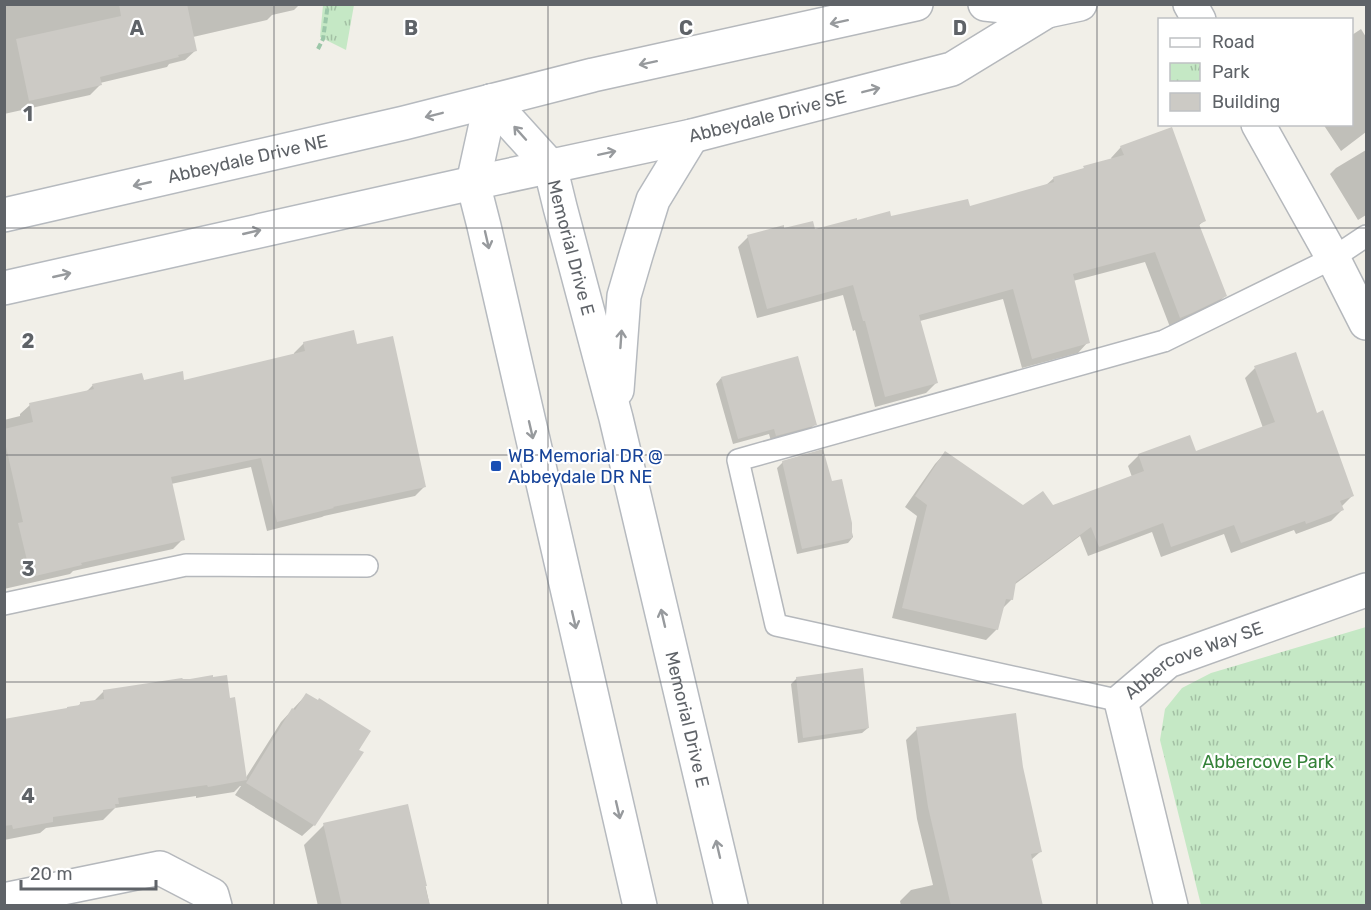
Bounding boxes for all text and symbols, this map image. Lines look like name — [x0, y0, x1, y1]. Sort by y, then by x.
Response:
text: A — [130, 16, 145, 40]
text: B — [404, 16, 418, 40]
text: C — [679, 16, 693, 40]
one-way arrow — [829, 16, 848, 28]
text: D — [953, 16, 967, 40]
legend — [1158, 18, 1353, 126]
text: Road — [1212, 31, 1255, 53]
one-way arrow — [639, 58, 658, 70]
text: Park — [1212, 61, 1250, 83]
one-way arrow — [861, 83, 880, 95]
street label: Abbeydale Drive SE — [686, 86, 849, 147]
text: Building — [1212, 91, 1280, 113]
text: 1 — [23, 102, 33, 126]
one-way arrow — [425, 110, 444, 121]
one-way arrow — [514, 126, 528, 141]
street label: Abbeydale Drive NE — [165, 130, 330, 188]
one-way arrow — [597, 147, 617, 158]
one-way arrow — [133, 178, 152, 190]
street label: Memorial Drive E — [543, 178, 599, 318]
one-way arrow — [242, 226, 261, 238]
one-way arrow — [482, 230, 494, 249]
one-way arrow — [51, 269, 71, 280]
text: 2 — [22, 329, 35, 353]
one-way arrow — [615, 330, 626, 350]
one-way arrow — [525, 420, 537, 439]
place label: WB Memorial DR @ Abbeydale DR NE — [508, 445, 663, 488]
marker: WB Memorial DR @ Abbeydale DR NE — [489, 459, 503, 473]
text: 3 — [21, 557, 35, 581]
one-way arrow — [656, 609, 668, 628]
one-way arrow — [569, 610, 581, 629]
street label: Abbercove Way SE — [1120, 617, 1266, 704]
street label: Memorial Drive E — [660, 649, 714, 790]
park label: Abbercove Park — [1202, 751, 1335, 773]
text: 4 — [21, 784, 35, 808]
one-way arrow — [613, 800, 624, 819]
one-way arrow — [711, 839, 723, 858]
scale bar — [21, 853, 156, 891]
text: 20 m — [30, 863, 72, 885]

